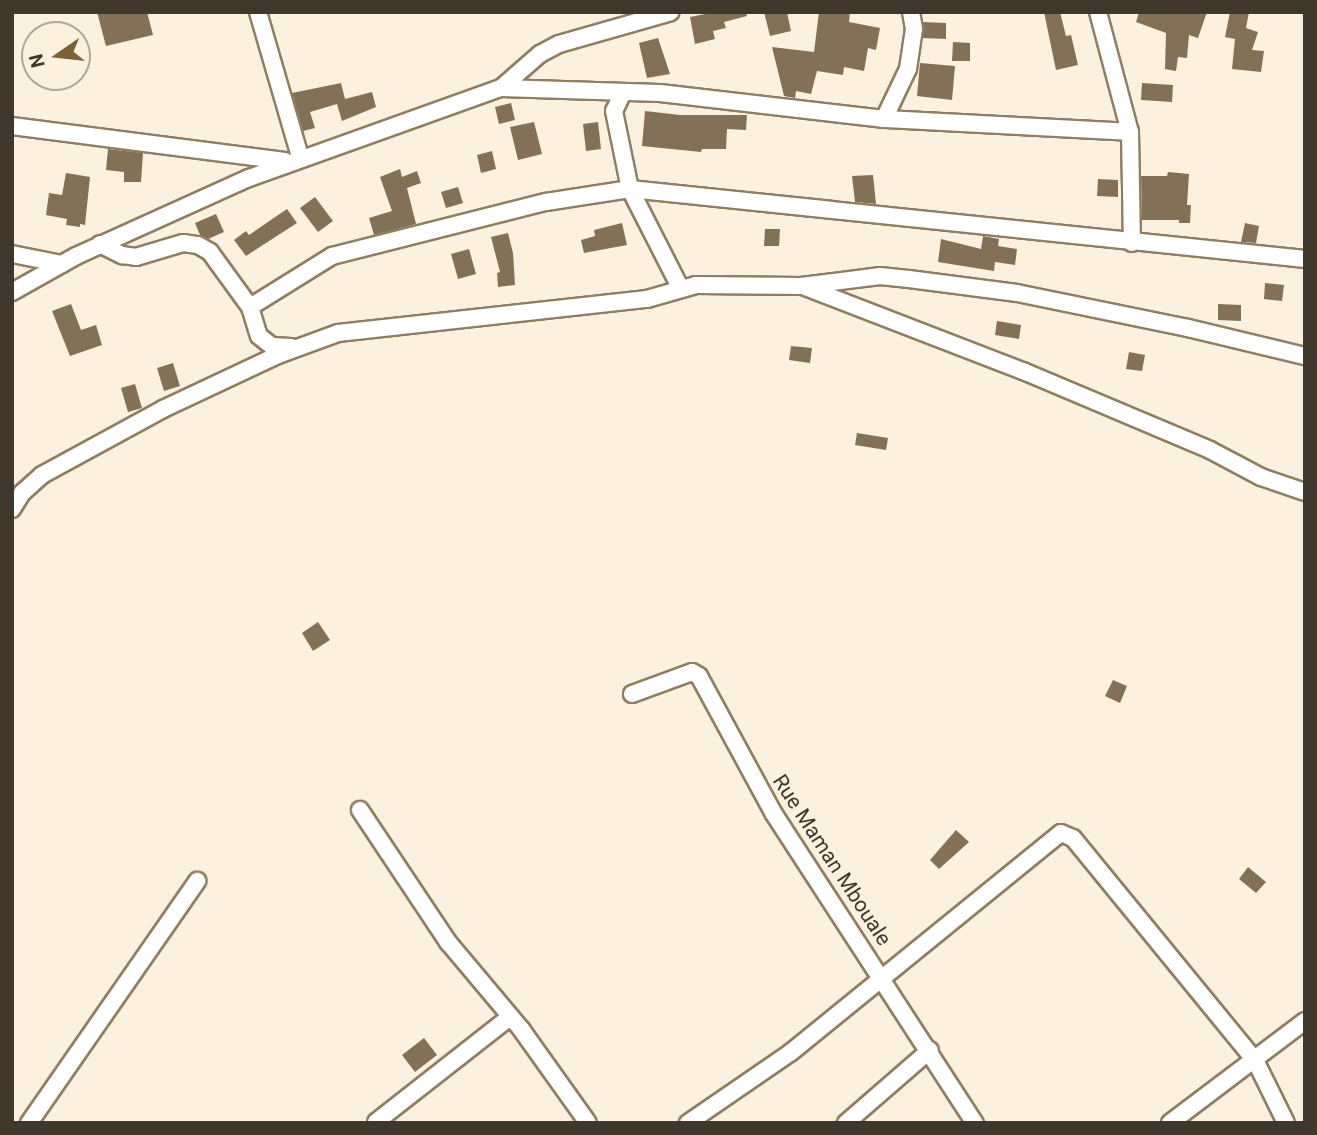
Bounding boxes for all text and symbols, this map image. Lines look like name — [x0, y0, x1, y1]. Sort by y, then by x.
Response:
north arrow — [21, 21, 91, 91]
text: N — [24, 51, 50, 70]
street label: Rue Maman Mbouale — [767, 770, 897, 950]

